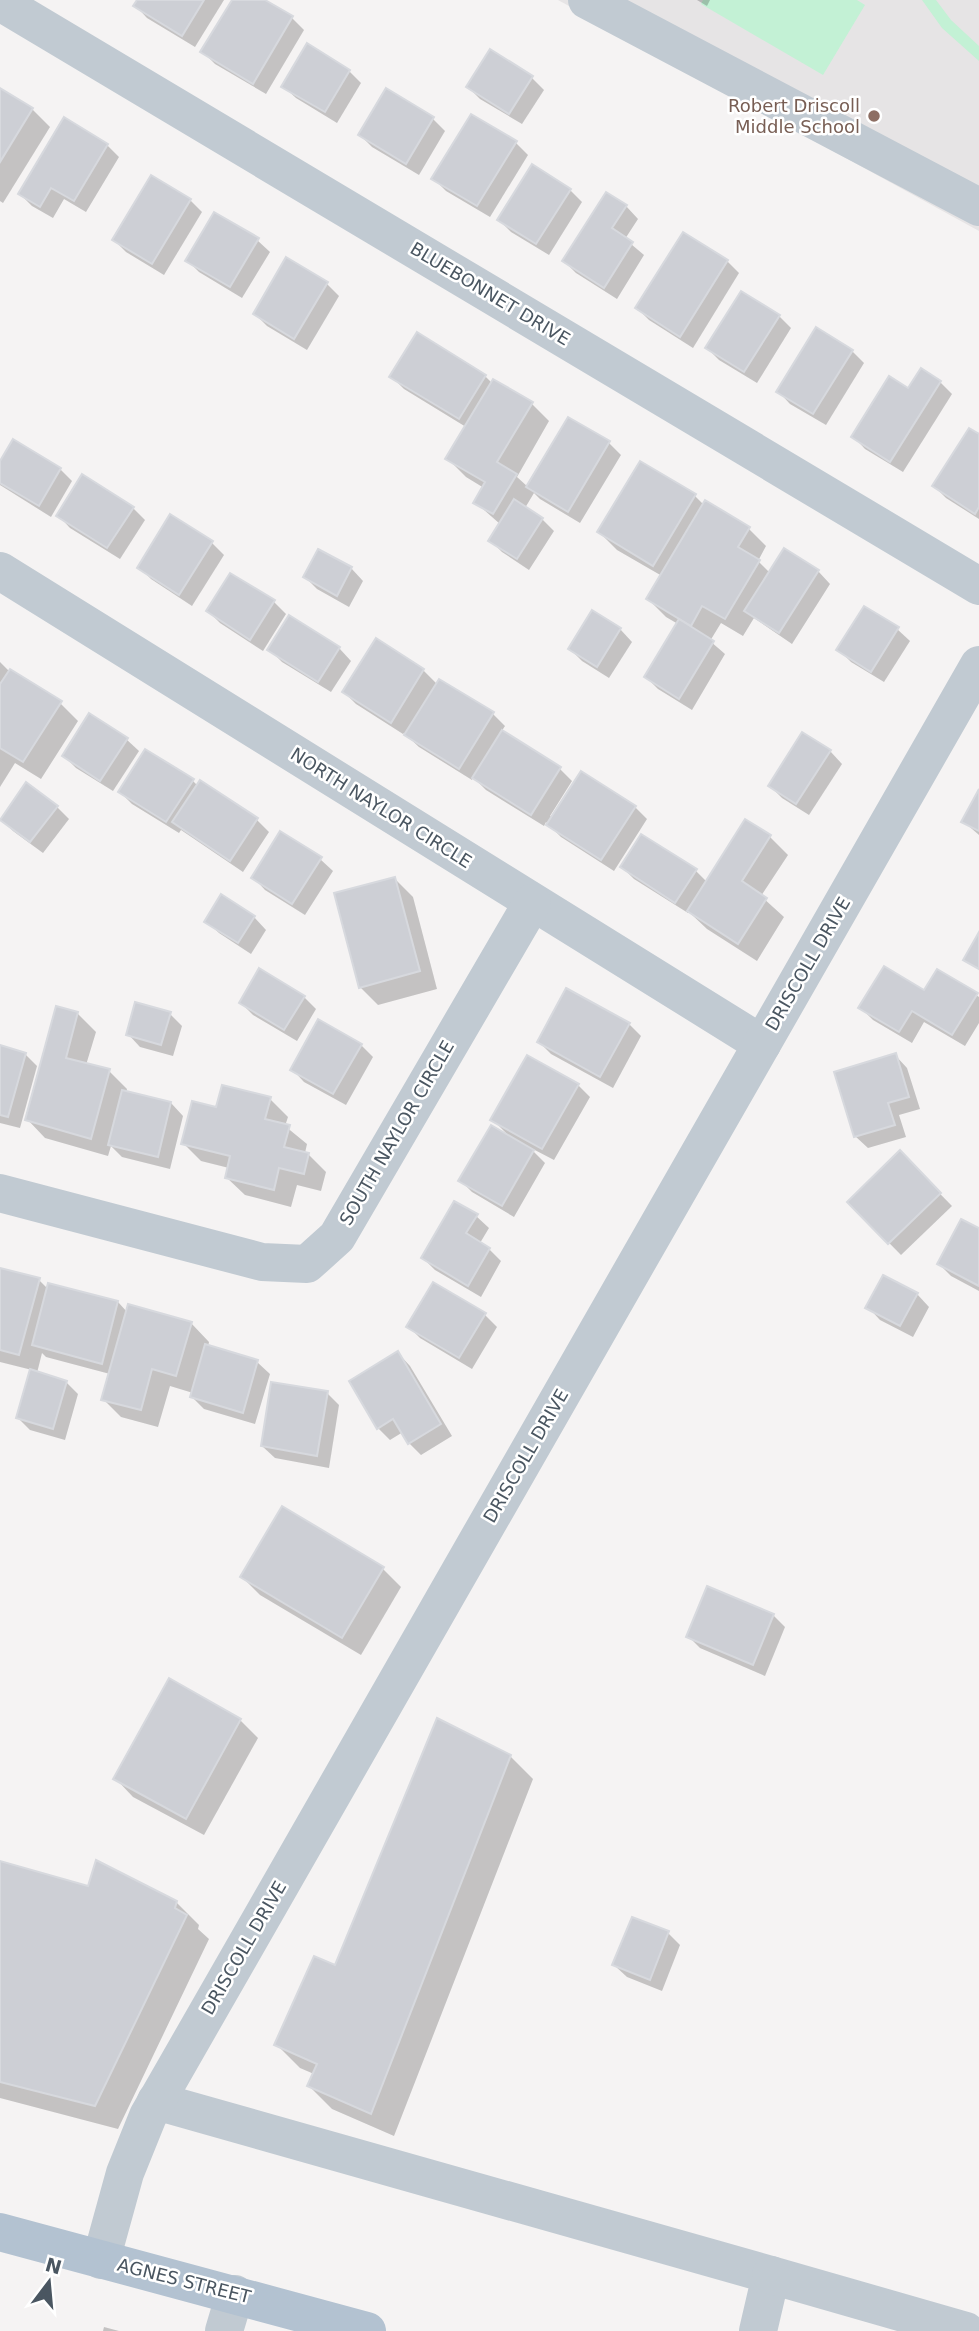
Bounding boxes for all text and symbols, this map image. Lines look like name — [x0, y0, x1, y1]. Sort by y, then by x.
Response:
place label: Robert Driscoll Middle School — [728, 95, 860, 137]
marker: Robert Driscoll Middle School — [866, 108, 882, 124]
street label: BLUEBONNET DRIVE — [407, 238, 574, 350]
street label: NORTH NAYLOR CIRCLE — [287, 743, 476, 872]
street label: DRISCOLL DRIVE — [761, 893, 854, 1034]
street label: SOUTH NAYLOR CIRCLE — [335, 1037, 458, 1229]
street label: DRISCOLL DRIVE — [479, 1385, 572, 1526]
street label: DRISCOLL DRIVE — [197, 1877, 290, 2018]
north arrow — [14, 2247, 84, 2317]
text: N — [43, 2253, 64, 2278]
street label: AGNES STREET — [115, 2254, 254, 2307]

